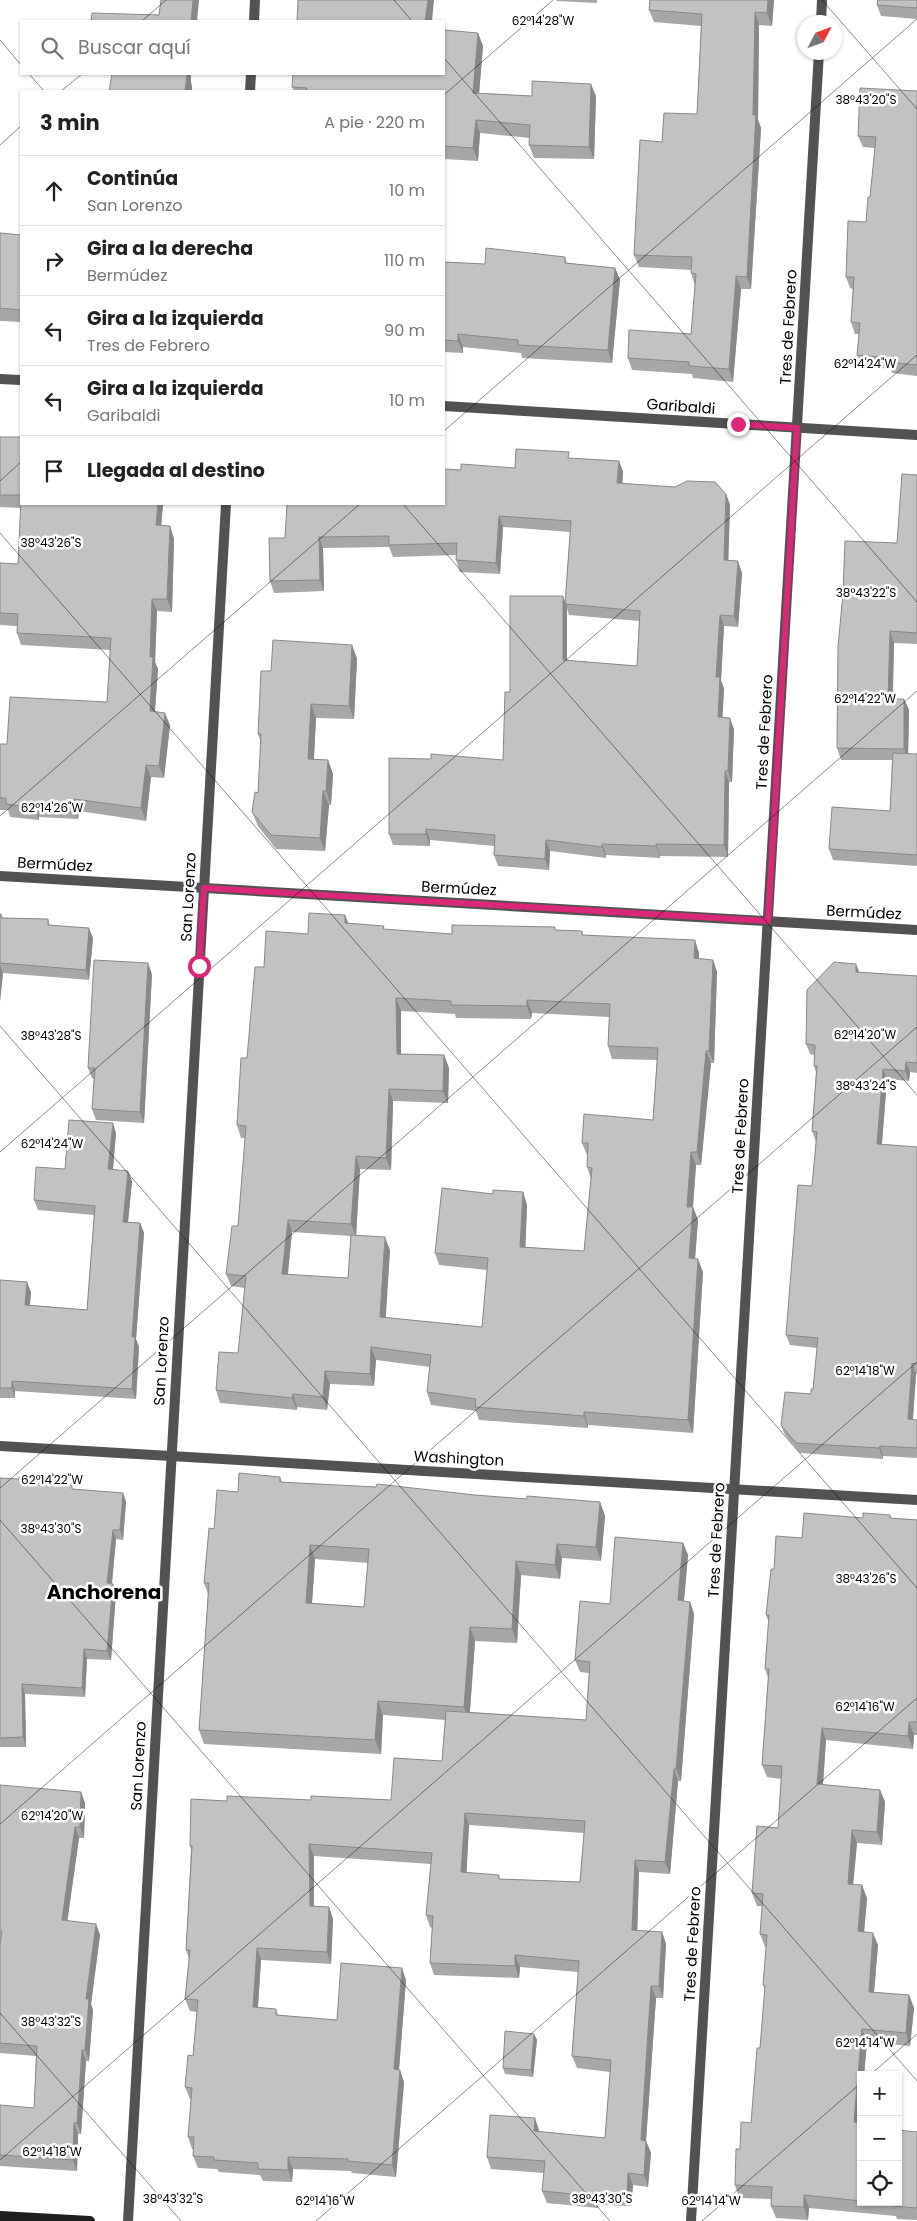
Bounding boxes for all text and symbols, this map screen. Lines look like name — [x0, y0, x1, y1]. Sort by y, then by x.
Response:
text: 62°14'28"W — [512, 12, 574, 29]
north arrow — [797, 15, 842, 60]
search box — [20, 20, 445, 75]
icon: search — [38, 34, 66, 62]
text: Buscar aquí — [78, 34, 191, 61]
text: 38°43'20"S — [835, 91, 897, 108]
text: 3 min — [40, 108, 100, 137]
text: A pie · 220 m — [324, 111, 425, 134]
text: Continúa — [87, 165, 178, 192]
icon: ahead — [40, 177, 68, 205]
text: 10 m — [389, 179, 425, 202]
text: San Lorenzo — [87, 194, 183, 217]
text: Gira a la derecha — [87, 235, 253, 262]
icon: right — [40, 247, 68, 275]
text: 110 m — [384, 249, 425, 272]
text: Bermúdez — [87, 264, 167, 287]
street label: Tres de Febrero — [774, 269, 802, 385]
text: Gira a la izquierda — [87, 305, 264, 332]
icon: left — [40, 317, 68, 345]
text: 90 m — [384, 319, 425, 342]
text: Tres de Febrero — [87, 334, 210, 357]
text: 62°14'24"W — [834, 355, 896, 372]
text: Gira a la izquierda — [87, 375, 264, 402]
icon: left — [40, 387, 68, 415]
text: 10 m — [389, 389, 425, 412]
street label: Garibaldi — [646, 393, 716, 419]
text: Garibaldi — [87, 404, 161, 427]
route end — [727, 413, 750, 436]
icon: arrive — [40, 457, 68, 485]
text: Llegada al destino — [87, 457, 265, 484]
text: 38°43'26"S — [20, 534, 82, 551]
text: 38°43'22"S — [836, 584, 896, 601]
street label: Tres de Febrero — [750, 674, 778, 790]
text: 62°14'22"W — [834, 690, 896, 707]
text: 62°14'26"W — [21, 799, 84, 816]
street label: Bermúdez — [17, 852, 93, 876]
street label: San Lorenzo — [175, 852, 201, 942]
street label: Bermúdez — [421, 876, 497, 900]
street label: Bermúdez — [826, 900, 902, 924]
route start — [188, 955, 211, 978]
text: 62°14'20"W — [834, 1026, 896, 1043]
text: 38°43'28"S — [20, 1027, 82, 1044]
text: 38°43'24"S — [835, 1077, 897, 1094]
street label: Tres de Febrero — [726, 1078, 754, 1194]
text: 62°14'24"W — [21, 1135, 83, 1152]
street label: San Lorenzo — [148, 1316, 174, 1406]
text: 62°14'18"W — [835, 1362, 895, 1379]
street label: Washington — [413, 1445, 505, 1471]
text: 62°14'22"W — [21, 1471, 83, 1488]
street label: Tres de Febrero — [702, 1482, 730, 1598]
text: 38°43'30"S — [20, 1520, 82, 1537]
text: 38°43'26"S — [835, 1570, 897, 1587]
district label: Anchorena — [47, 1578, 161, 1606]
text: 62°14'16"W — [835, 1698, 895, 1715]
street label: San Lorenzo — [125, 1721, 151, 1811]
text: 62°14'20"W — [21, 1807, 83, 1824]
street label: Tres de Febrero — [678, 1886, 706, 2002]
text: 38°43'32"S — [21, 2013, 81, 2030]
text: 62°14'14"W — [835, 2034, 895, 2051]
map controls — [857, 2071, 902, 2206]
button: + — [857, 2071, 902, 2116]
button: − — [857, 2116, 902, 2161]
text: 62°14'18"W — [22, 2143, 82, 2160]
button: locate — [857, 2161, 902, 2206]
text: 38°43'32"S — [143, 2190, 203, 2207]
text: 38°43'30"S — [571, 2190, 633, 2207]
text: 62°14'16"W — [295, 2192, 355, 2209]
text: 62°14'14"W — [681, 2192, 741, 2209]

